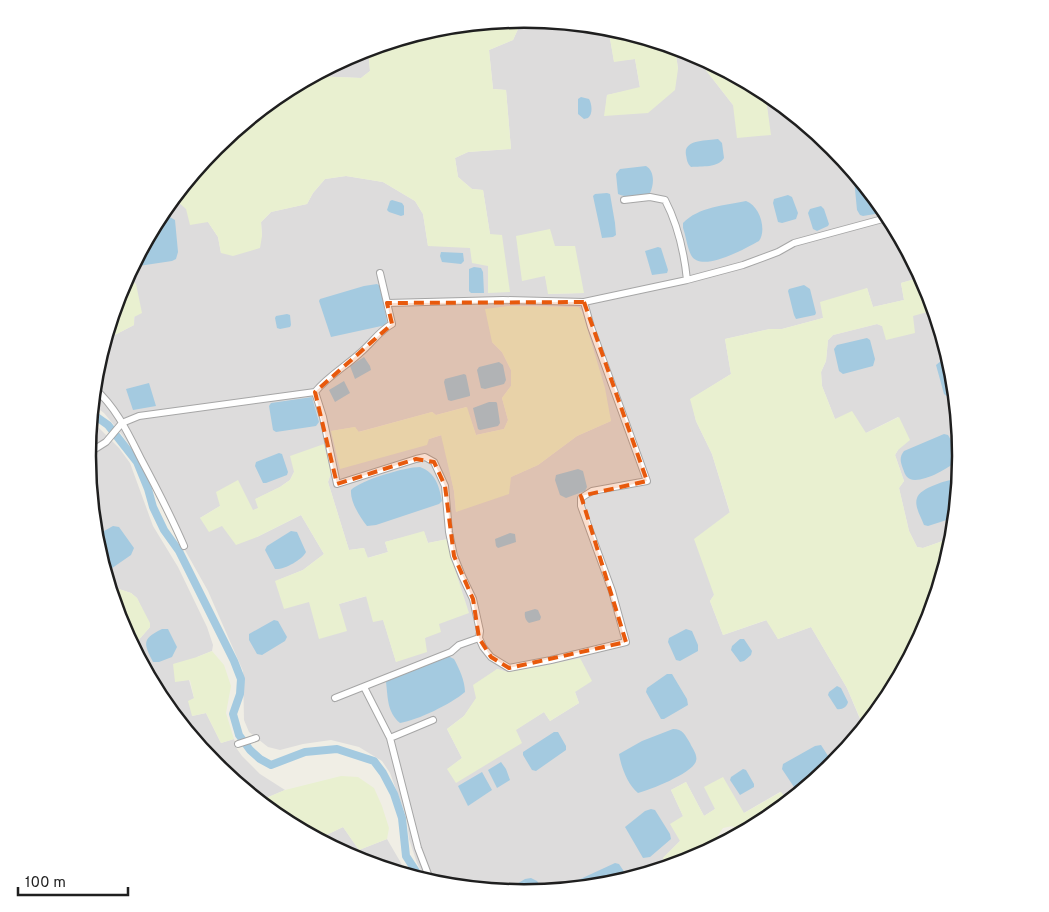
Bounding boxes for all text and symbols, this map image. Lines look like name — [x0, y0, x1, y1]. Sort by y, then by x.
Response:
scale bar — [18, 864, 128, 896]
text: 100 m — [25, 874, 66, 893]

